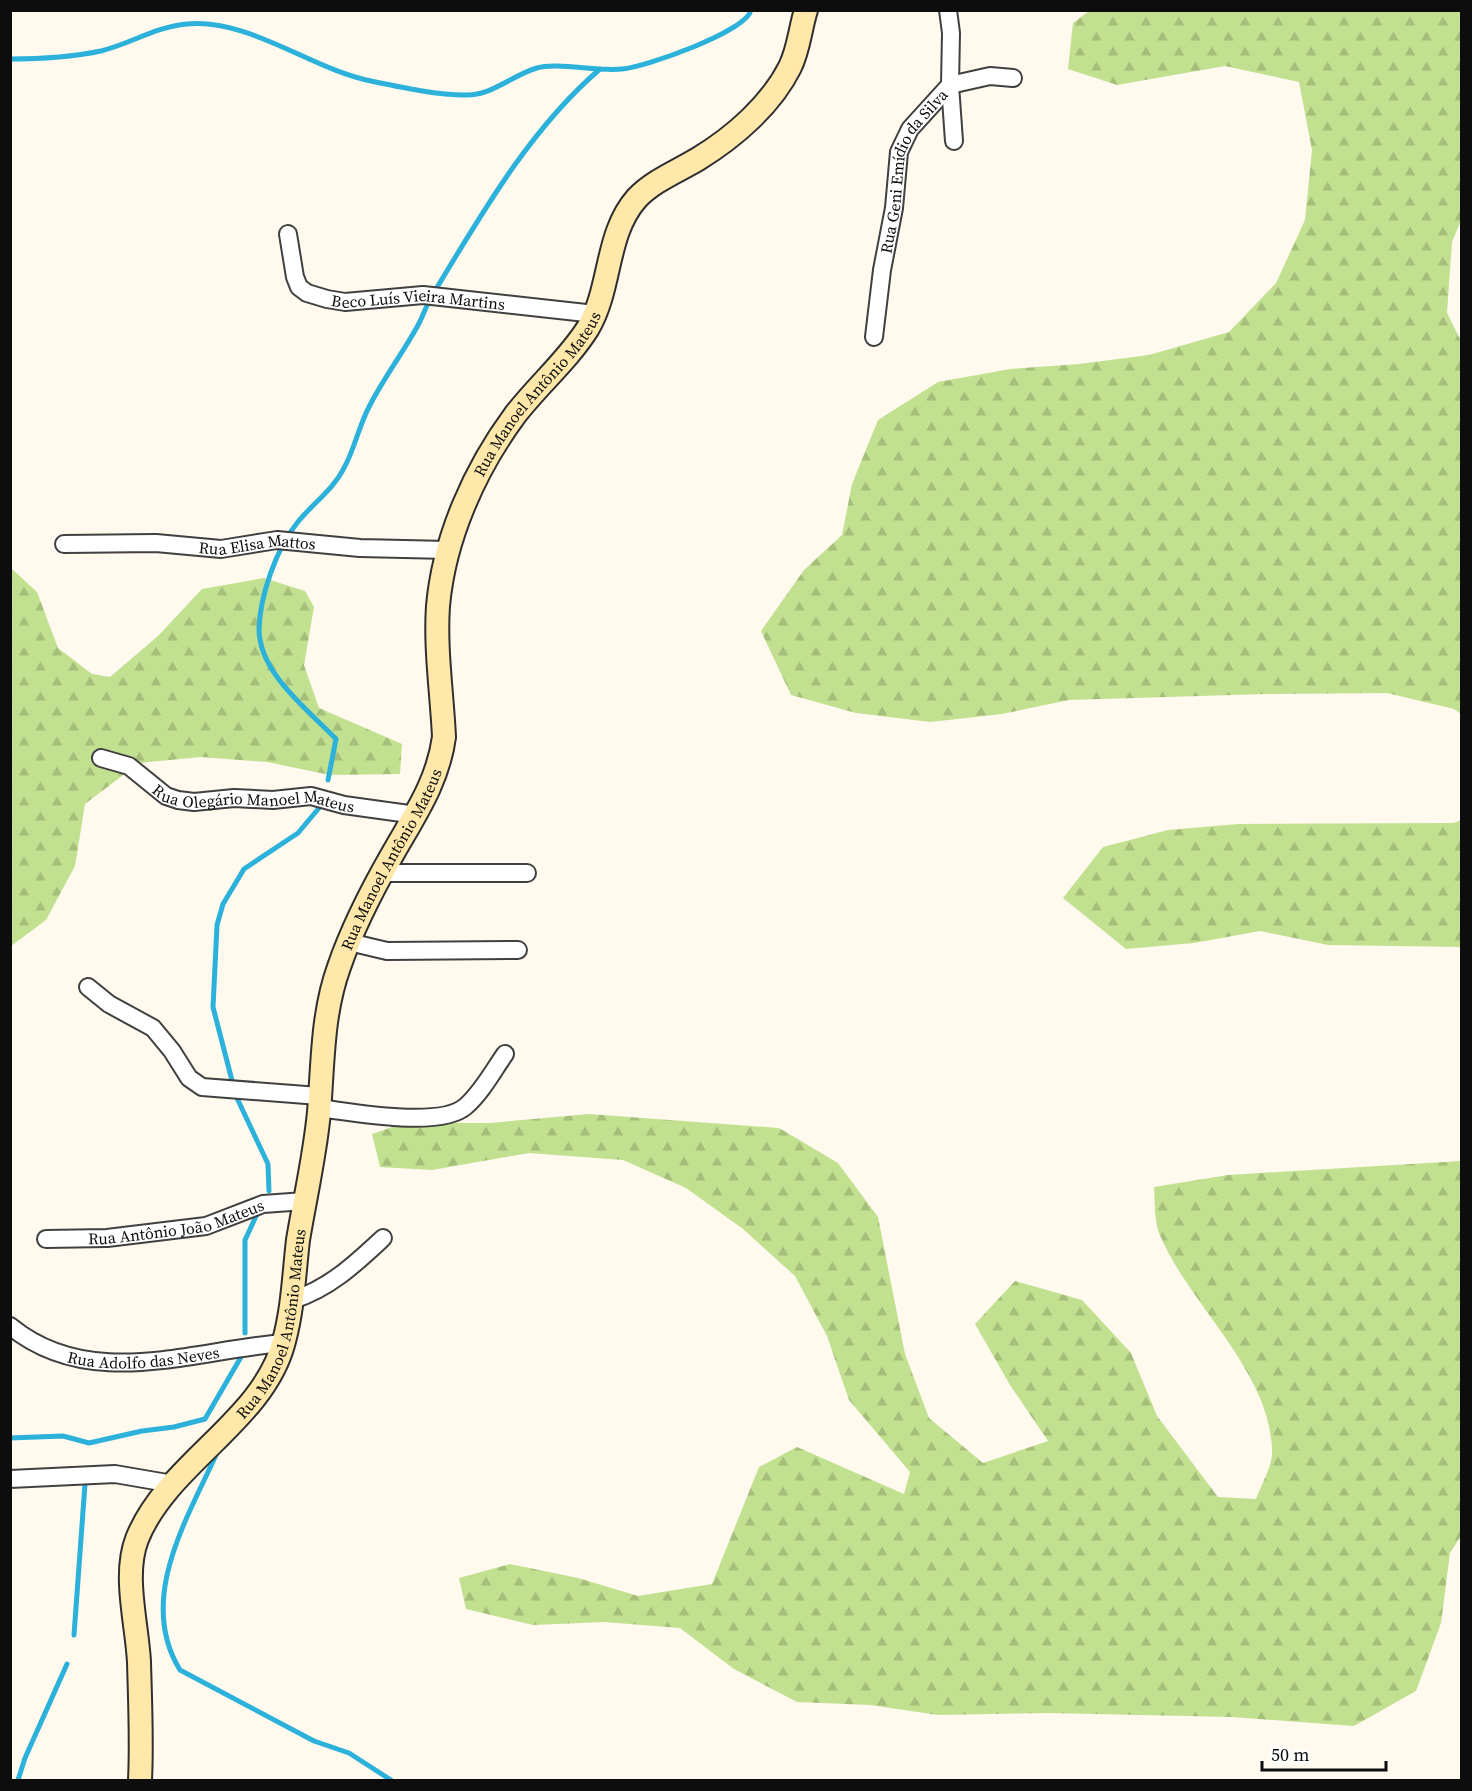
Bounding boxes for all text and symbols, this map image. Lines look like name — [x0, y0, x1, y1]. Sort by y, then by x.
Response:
street label: Rua Geni Emídio da Silva — [874, 83, 953, 255]
street label: Beco Luís Vieira Martins — [330, 284, 506, 315]
street label: Rua Manoel Antônio Mateus — [468, 308, 606, 480]
street label: Rua Elisa Mattos — [198, 528, 317, 560]
street label: Rua Manoel Antônio Mateus — [335, 765, 447, 953]
street label: Rua Olegário Manoel Mateus — [148, 778, 356, 817]
street label: Rua Antônio João Mateus — [88, 1194, 267, 1249]
street label: Rua Manoel Antônio Mateus — [231, 1227, 311, 1423]
street label: Rua Adolfo das Neves — [65, 1341, 221, 1374]
scale bar — [1262, 1734, 1386, 1772]
text: 50 m — [1271, 1742, 1309, 1767]

